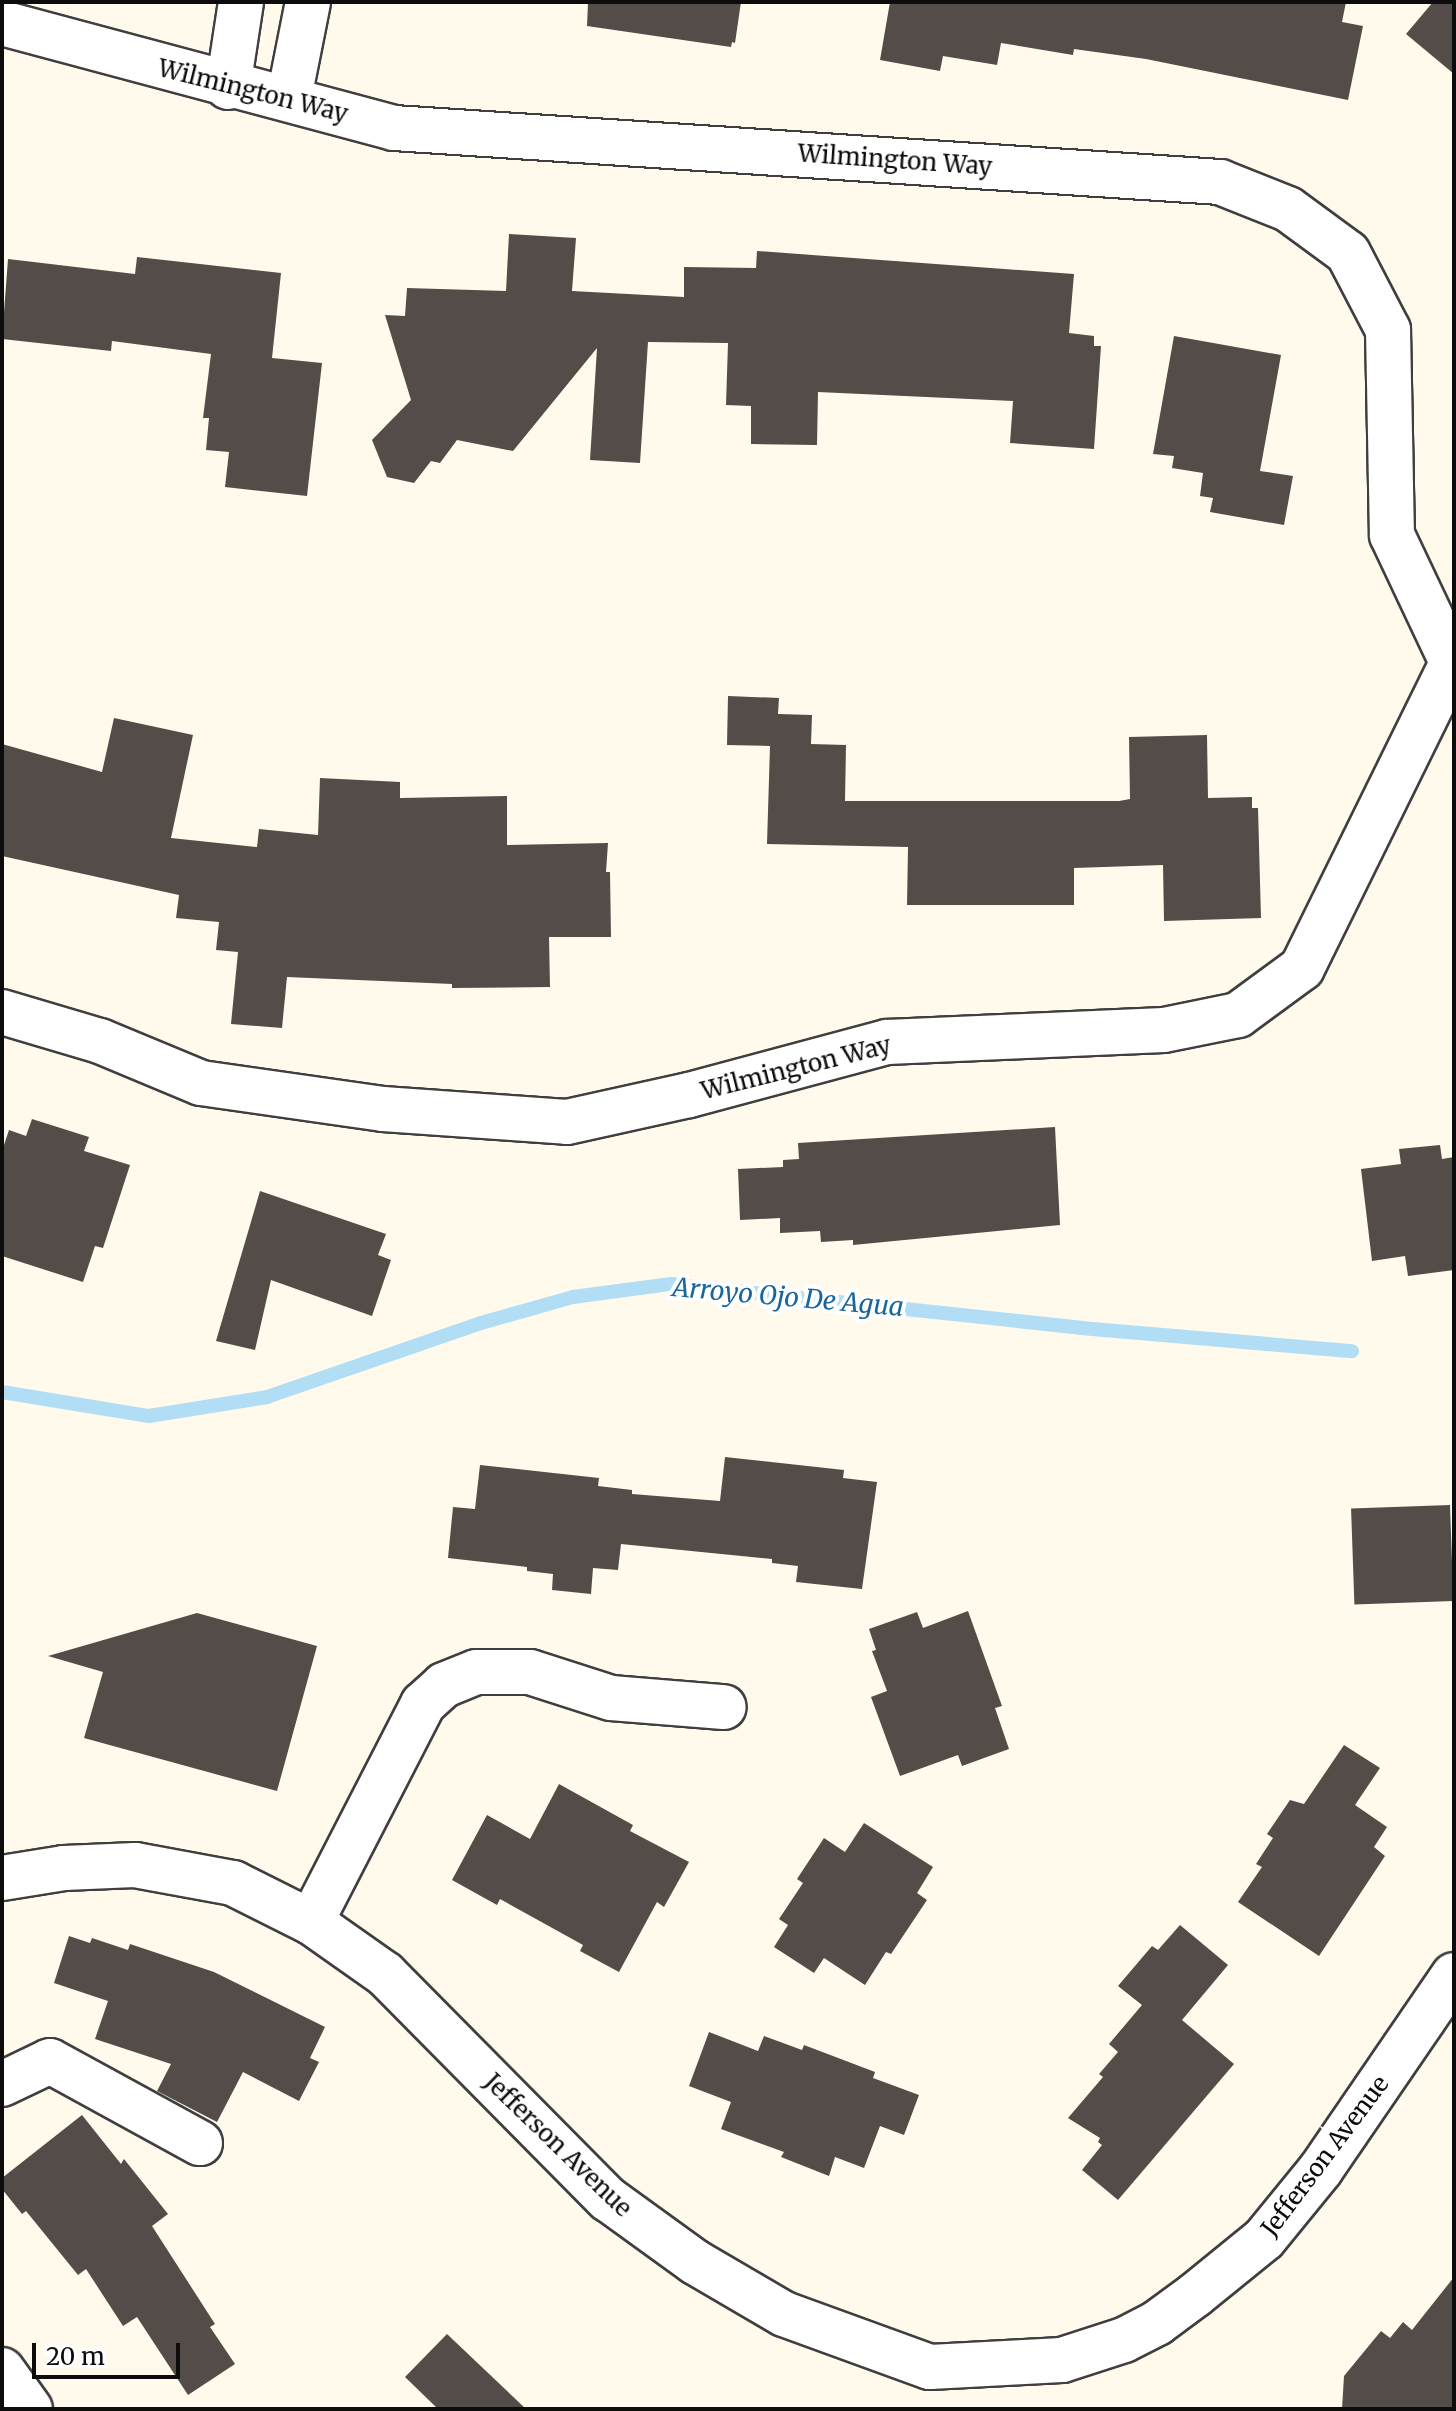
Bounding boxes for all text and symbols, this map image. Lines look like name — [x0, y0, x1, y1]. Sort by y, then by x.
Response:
street label: Wilmington Way — [155, 53, 351, 129]
street label: Wilmington Way — [797, 139, 993, 181]
street label: Wilmington Way — [698, 1030, 894, 1106]
water label: Arroyo Ojo De Agua — [671, 1271, 905, 1323]
street label: Jefferson Avenue — [478, 2067, 638, 2223]
street label: Jefferson Avenue — [1255, 2070, 1395, 2242]
scale bar — [36, 2327, 184, 2377]
text: 20 m — [46, 2341, 105, 2372]

